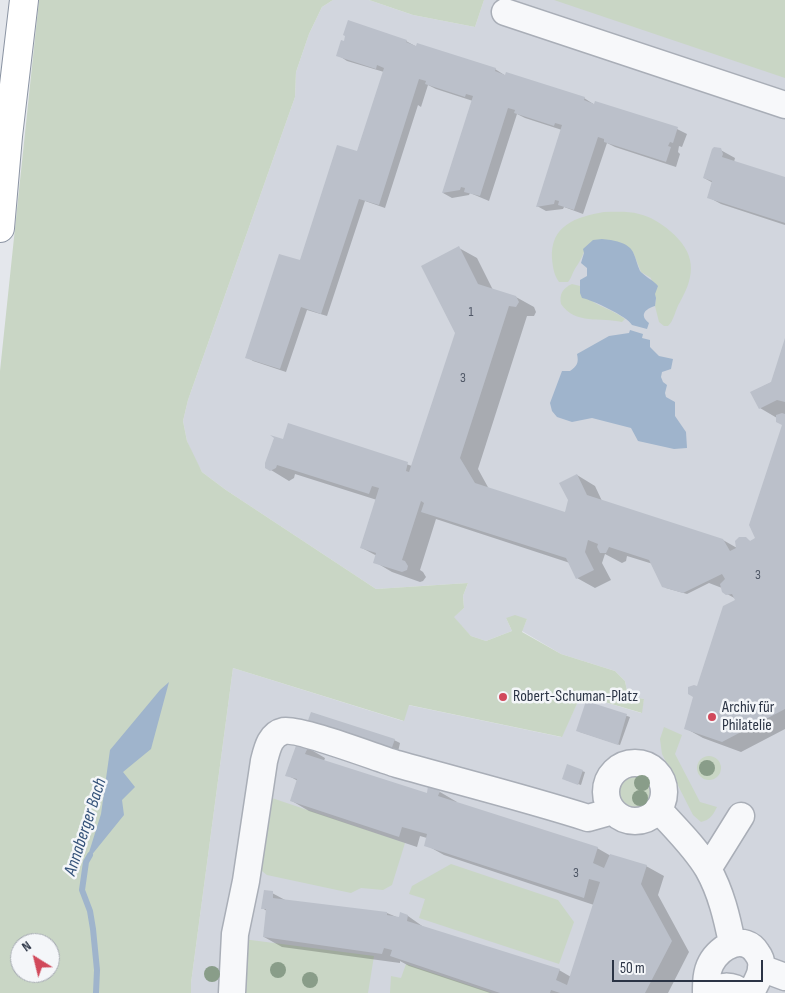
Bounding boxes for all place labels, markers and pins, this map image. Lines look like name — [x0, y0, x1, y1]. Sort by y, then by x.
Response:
place label: Robert-Schuman-Platz — [513, 687, 638, 707]
marker: Robert-Schuman-Platz — [497, 691, 509, 703]
place label: Archiv für Philatelie — [722, 698, 774, 736]
marker: Archiv für Philatelie — [706, 711, 718, 723]

